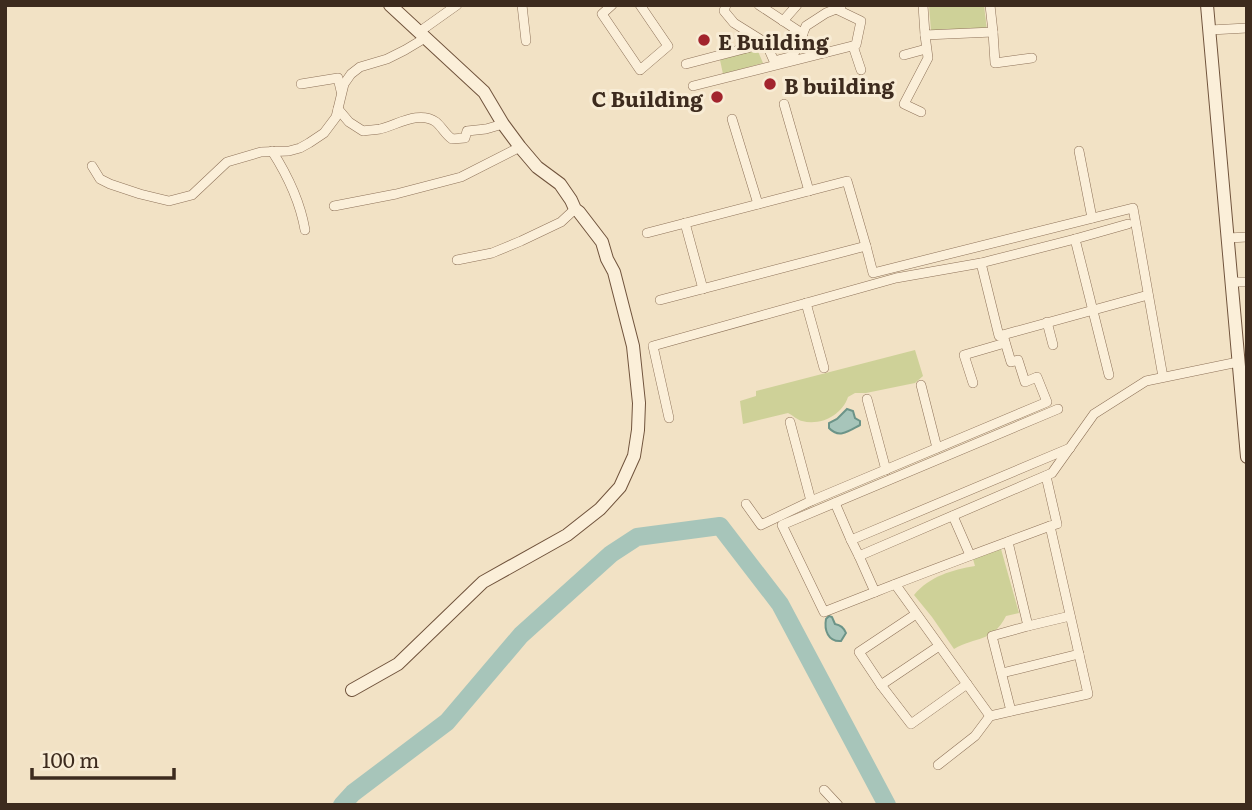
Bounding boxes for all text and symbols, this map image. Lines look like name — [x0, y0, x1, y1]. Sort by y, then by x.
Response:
place label: E Building — [718, 25, 829, 56]
marker: E Building — [696, 32, 712, 48]
place label: B building — [784, 69, 895, 100]
marker: B building — [762, 76, 778, 92]
place label: C Building — [591, 82, 703, 113]
marker: C Building — [709, 89, 725, 105]
scale bar — [32, 736, 173, 780]
text: 100 m — [42, 743, 99, 774]

